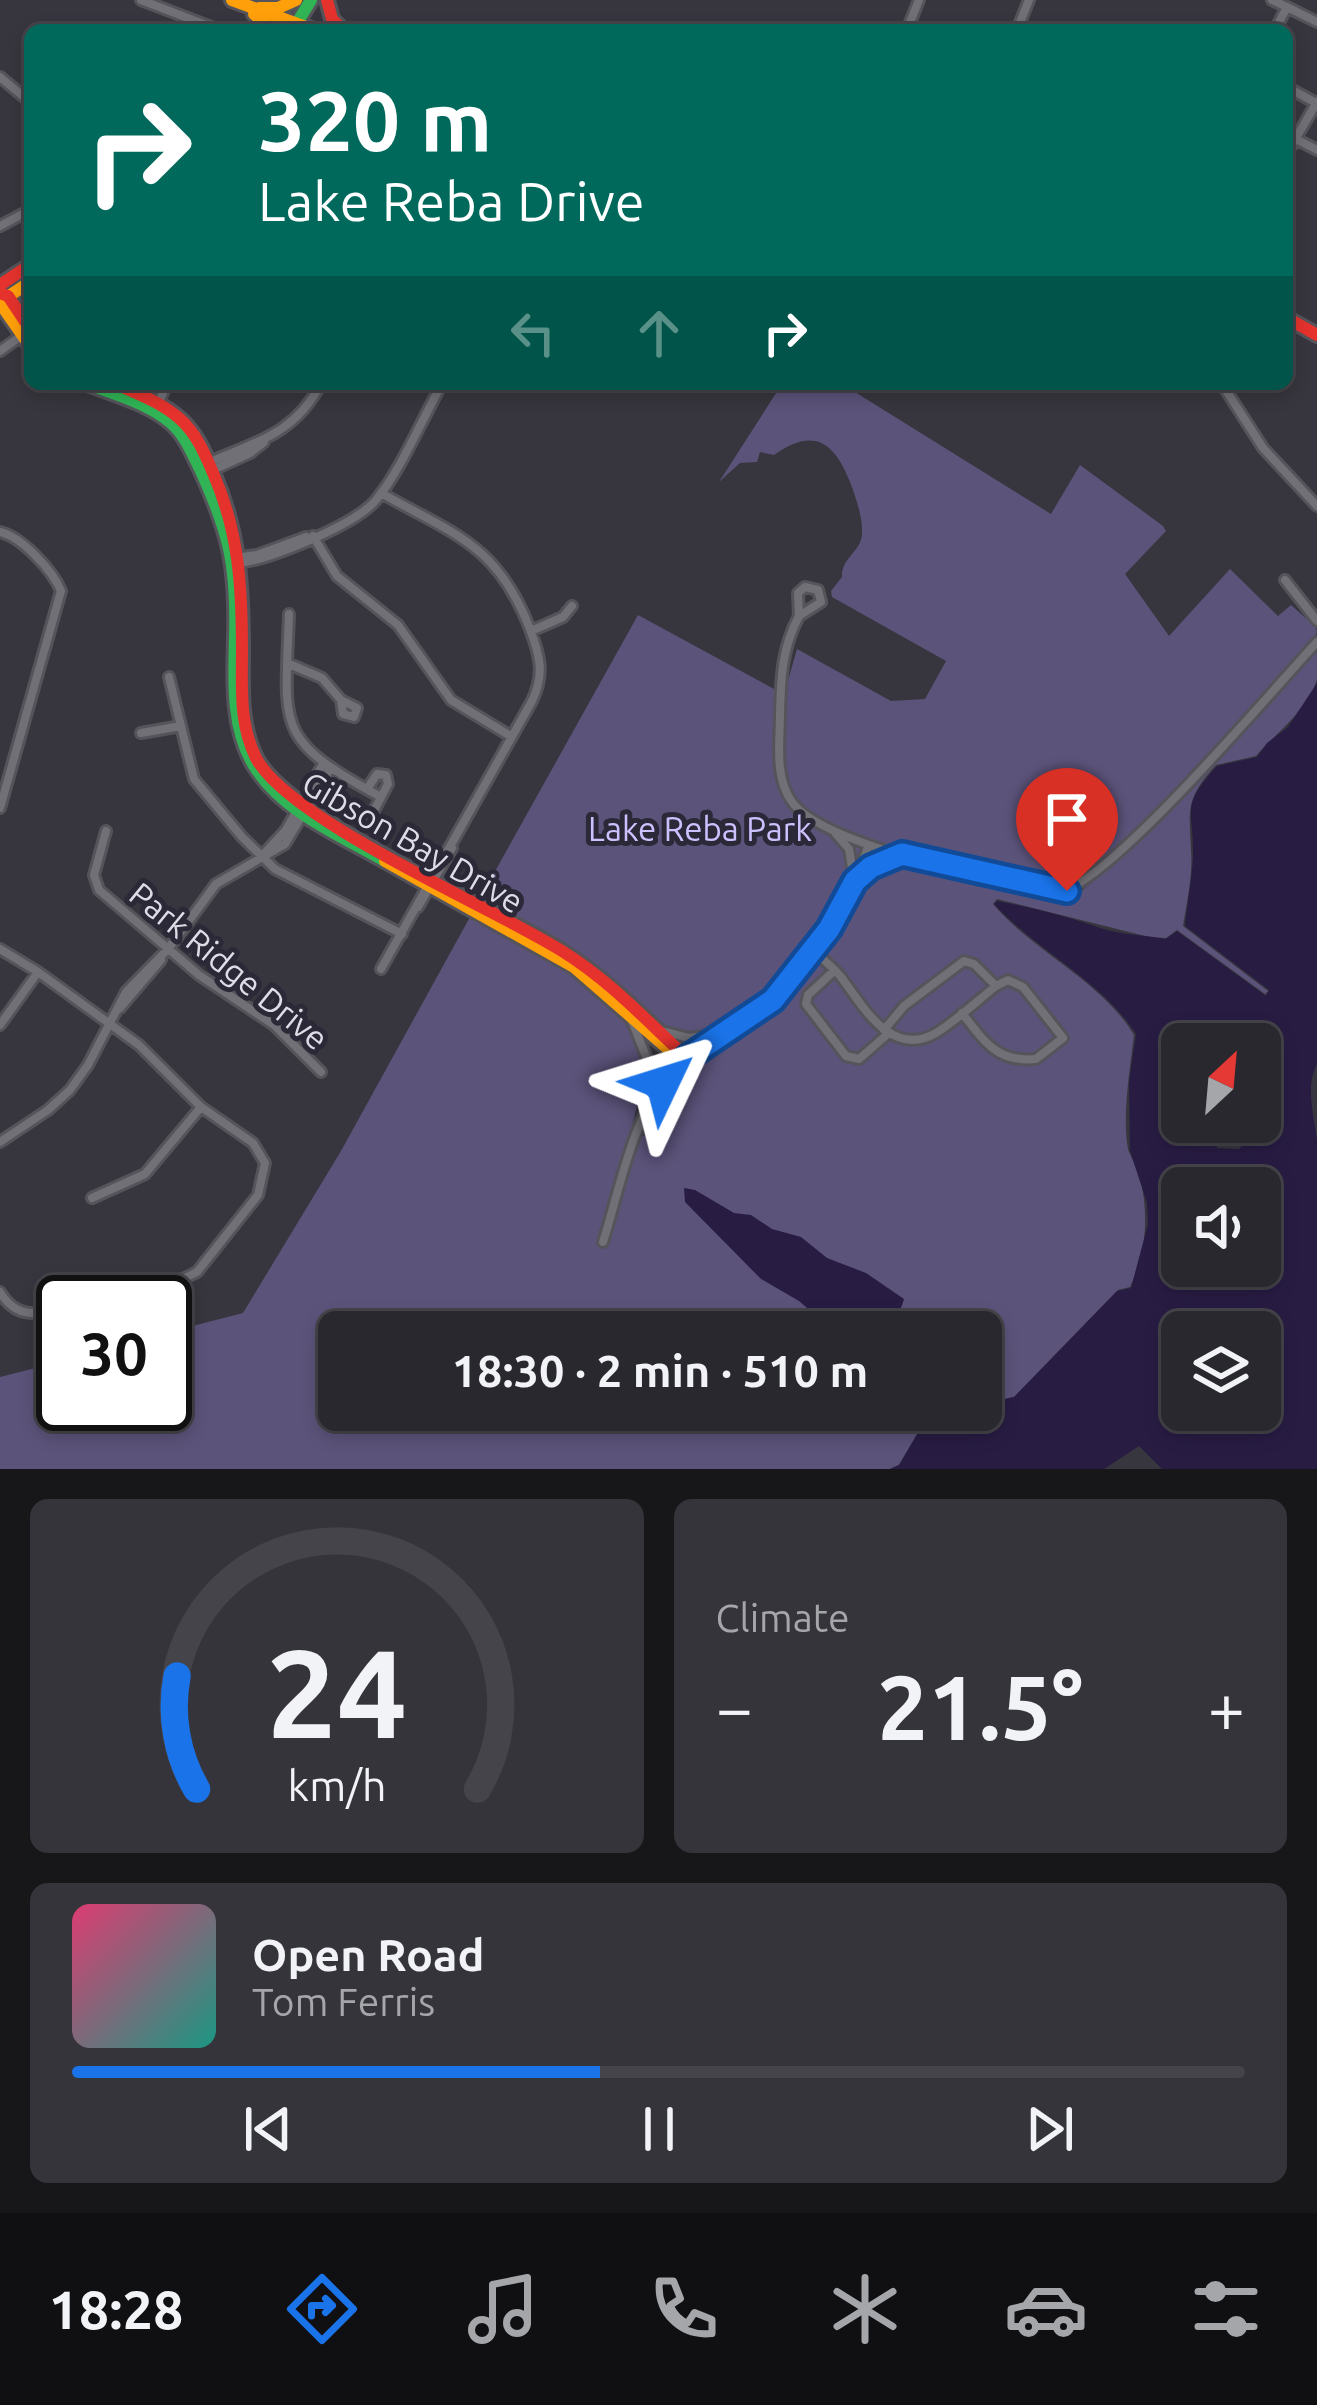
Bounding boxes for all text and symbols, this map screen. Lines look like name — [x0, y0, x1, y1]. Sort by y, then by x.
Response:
icon: right — [60, 72, 216, 228]
text: 320 m — [258, 73, 492, 167]
text: Lake Reba Drive — [258, 171, 645, 231]
icon: left — [500, 300, 566, 366]
icon: ahead — [626, 300, 692, 366]
icon: right — [752, 300, 818, 366]
street label: Gibson Bay Drive — [296, 763, 530, 920]
pin — [1016, 768, 1118, 891]
icon: arrive — [1034, 786, 1100, 852]
park label: Lake Reba Park — [588, 810, 812, 847]
street label: Park Ridge Drive — [123, 875, 336, 1057]
position arrow — [600, 1020, 726, 1146]
north arrow — [1161, 1023, 1281, 1143]
map controls — [1161, 1023, 1281, 1431]
button: sound — [1161, 1167, 1281, 1287]
speed limit sign: 30 — [36, 1275, 192, 1431]
button: layers — [1161, 1311, 1281, 1431]
text: 18:30 · 2 min · 510 m — [452, 1345, 868, 1396]
text: Climate — [716, 1596, 850, 1639]
text: 24 — [266, 1622, 407, 1762]
text: 21.5° — [877, 1656, 1083, 1757]
text: − — [716, 1670, 753, 1744]
text: + — [1208, 1670, 1245, 1744]
text: km/h — [287, 1761, 386, 1809]
text: Open Road — [252, 1929, 484, 1980]
text: Tom Ferris — [252, 1980, 435, 2023]
icon: previous — [235, 2096, 301, 2162]
icon: pause — [626, 2096, 692, 2162]
icon: next — [1017, 2096, 1083, 2162]
icon: directions — [280, 2267, 364, 2351]
icon: music — [461, 2267, 545, 2351]
icon: phone — [642, 2267, 726, 2351]
icon: climate — [823, 2267, 907, 2351]
icon: car — [1004, 2267, 1088, 2351]
icon: filters — [1184, 2267, 1268, 2351]
text: 18:28 — [48, 2279, 184, 2339]

